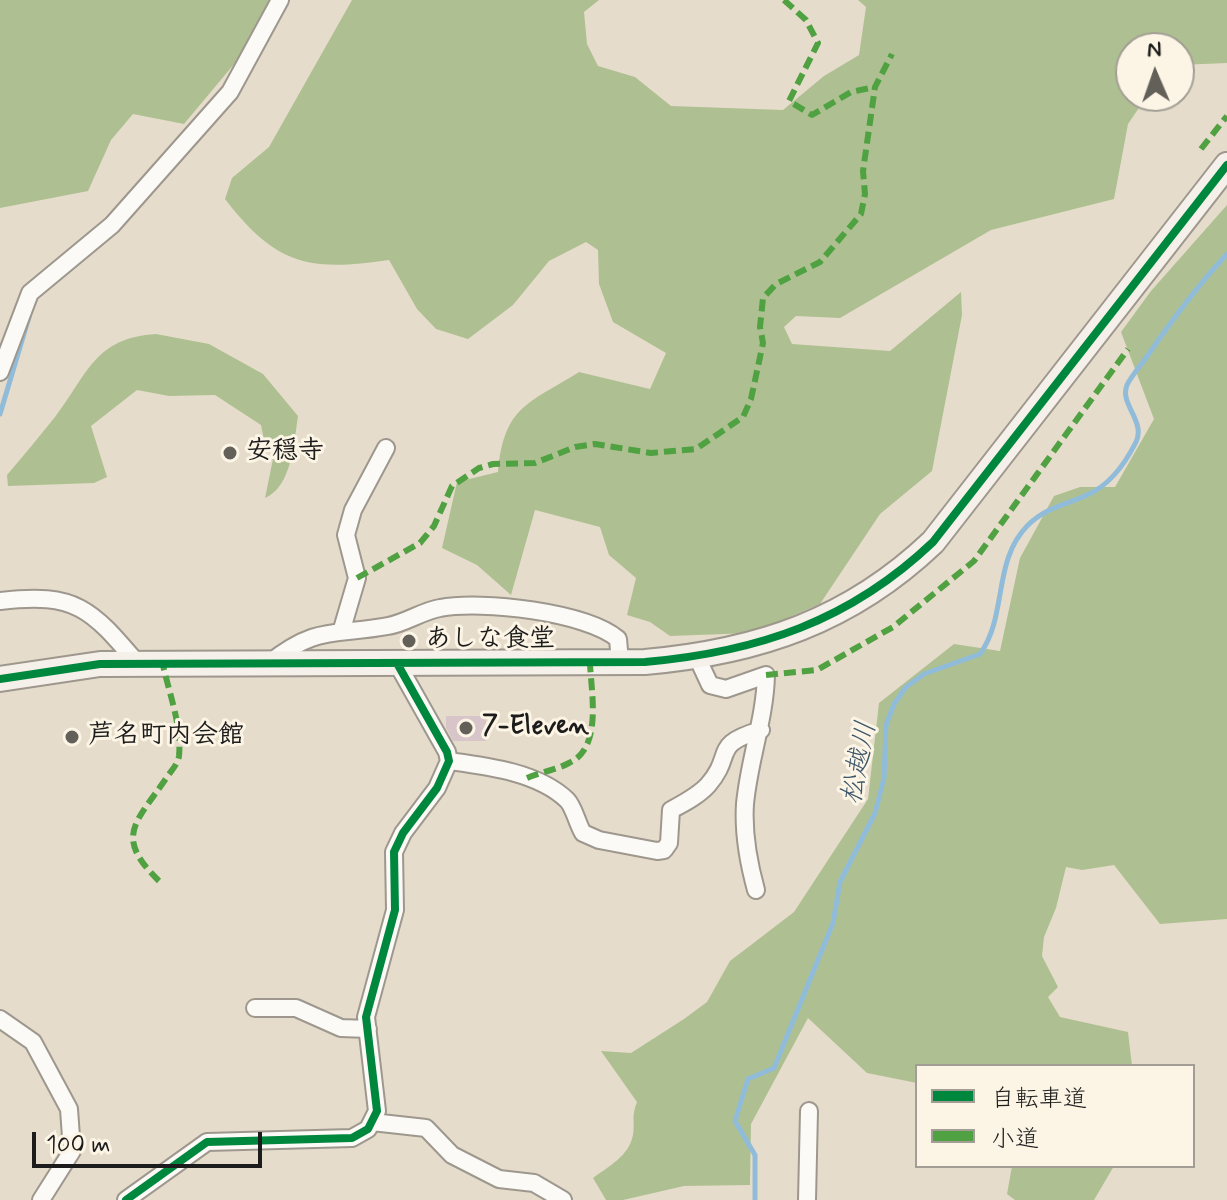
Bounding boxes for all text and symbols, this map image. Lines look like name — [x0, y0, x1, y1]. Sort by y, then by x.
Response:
north arrow — [1115, 32, 1195, 112]
text: N — [1146, 36, 1162, 64]
place label: 安穏寺 — [246, 437, 324, 469]
marker: 安穏寺 — [221, 444, 239, 462]
place label: あしな食堂 — [425, 625, 555, 657]
marker: あしな食堂 — [400, 632, 418, 650]
place label: 7-Eleven — [482, 712, 589, 744]
marker: 7-Eleven — [457, 719, 475, 737]
water label: 松越川 — [836, 719, 886, 807]
place label: 芦名町内会館 — [88, 721, 244, 753]
marker: 芦名町内会館 — [63, 728, 81, 746]
legend — [915, 1064, 1195, 1168]
text: 自転車道 — [991, 1084, 1087, 1115]
scale bar — [36, 1116, 266, 1166]
text: 小道 — [991, 1124, 1039, 1155]
text: 100 m — [46, 1130, 110, 1161]

